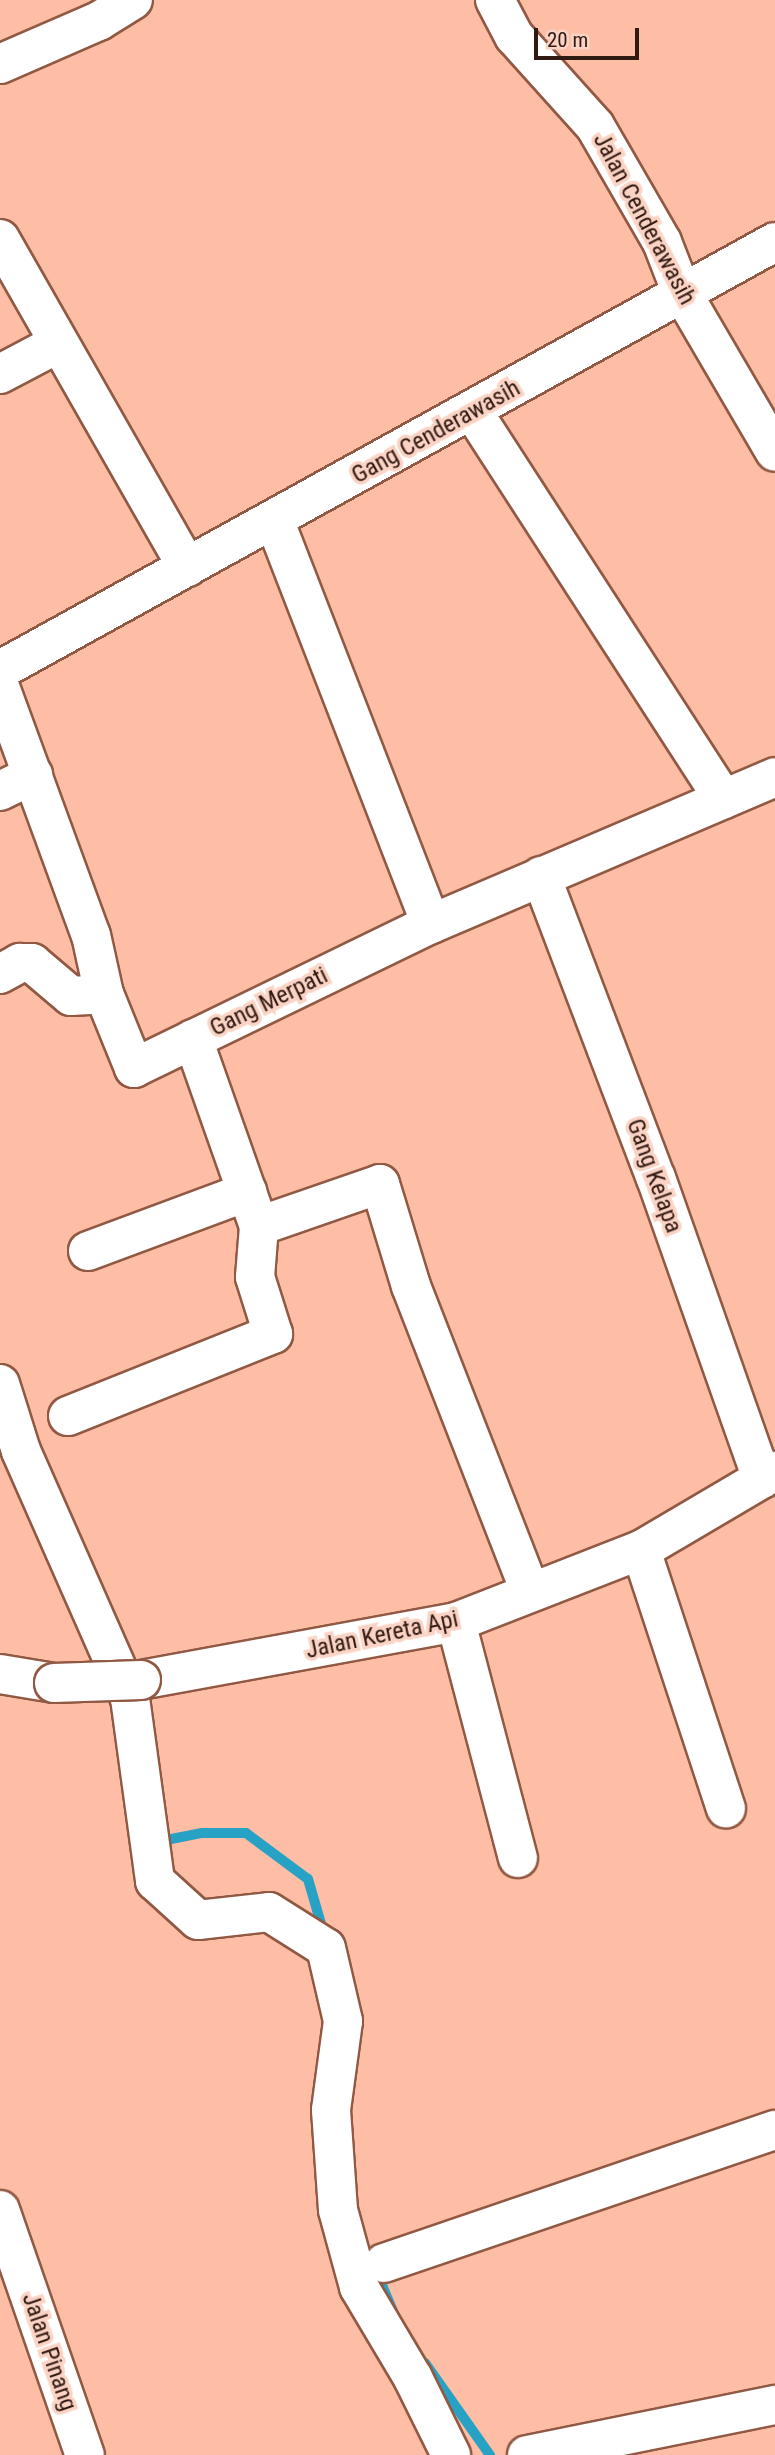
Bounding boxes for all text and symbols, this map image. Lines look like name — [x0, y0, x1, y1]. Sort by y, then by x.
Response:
scale bar — [537, 14, 642, 58]
text: 20 m — [547, 28, 588, 52]
street label: Jalan Cenderawasih — [587, 128, 701, 310]
street label: Gang Cenderawasih — [347, 374, 525, 490]
street label: Gang Merpati — [205, 961, 333, 1043]
street label: Gang Kelapa — [620, 1115, 688, 1237]
street label: Jalan Kereta Api — [303, 1605, 461, 1665]
street label: Jalan Pinang — [15, 2289, 83, 2415]

